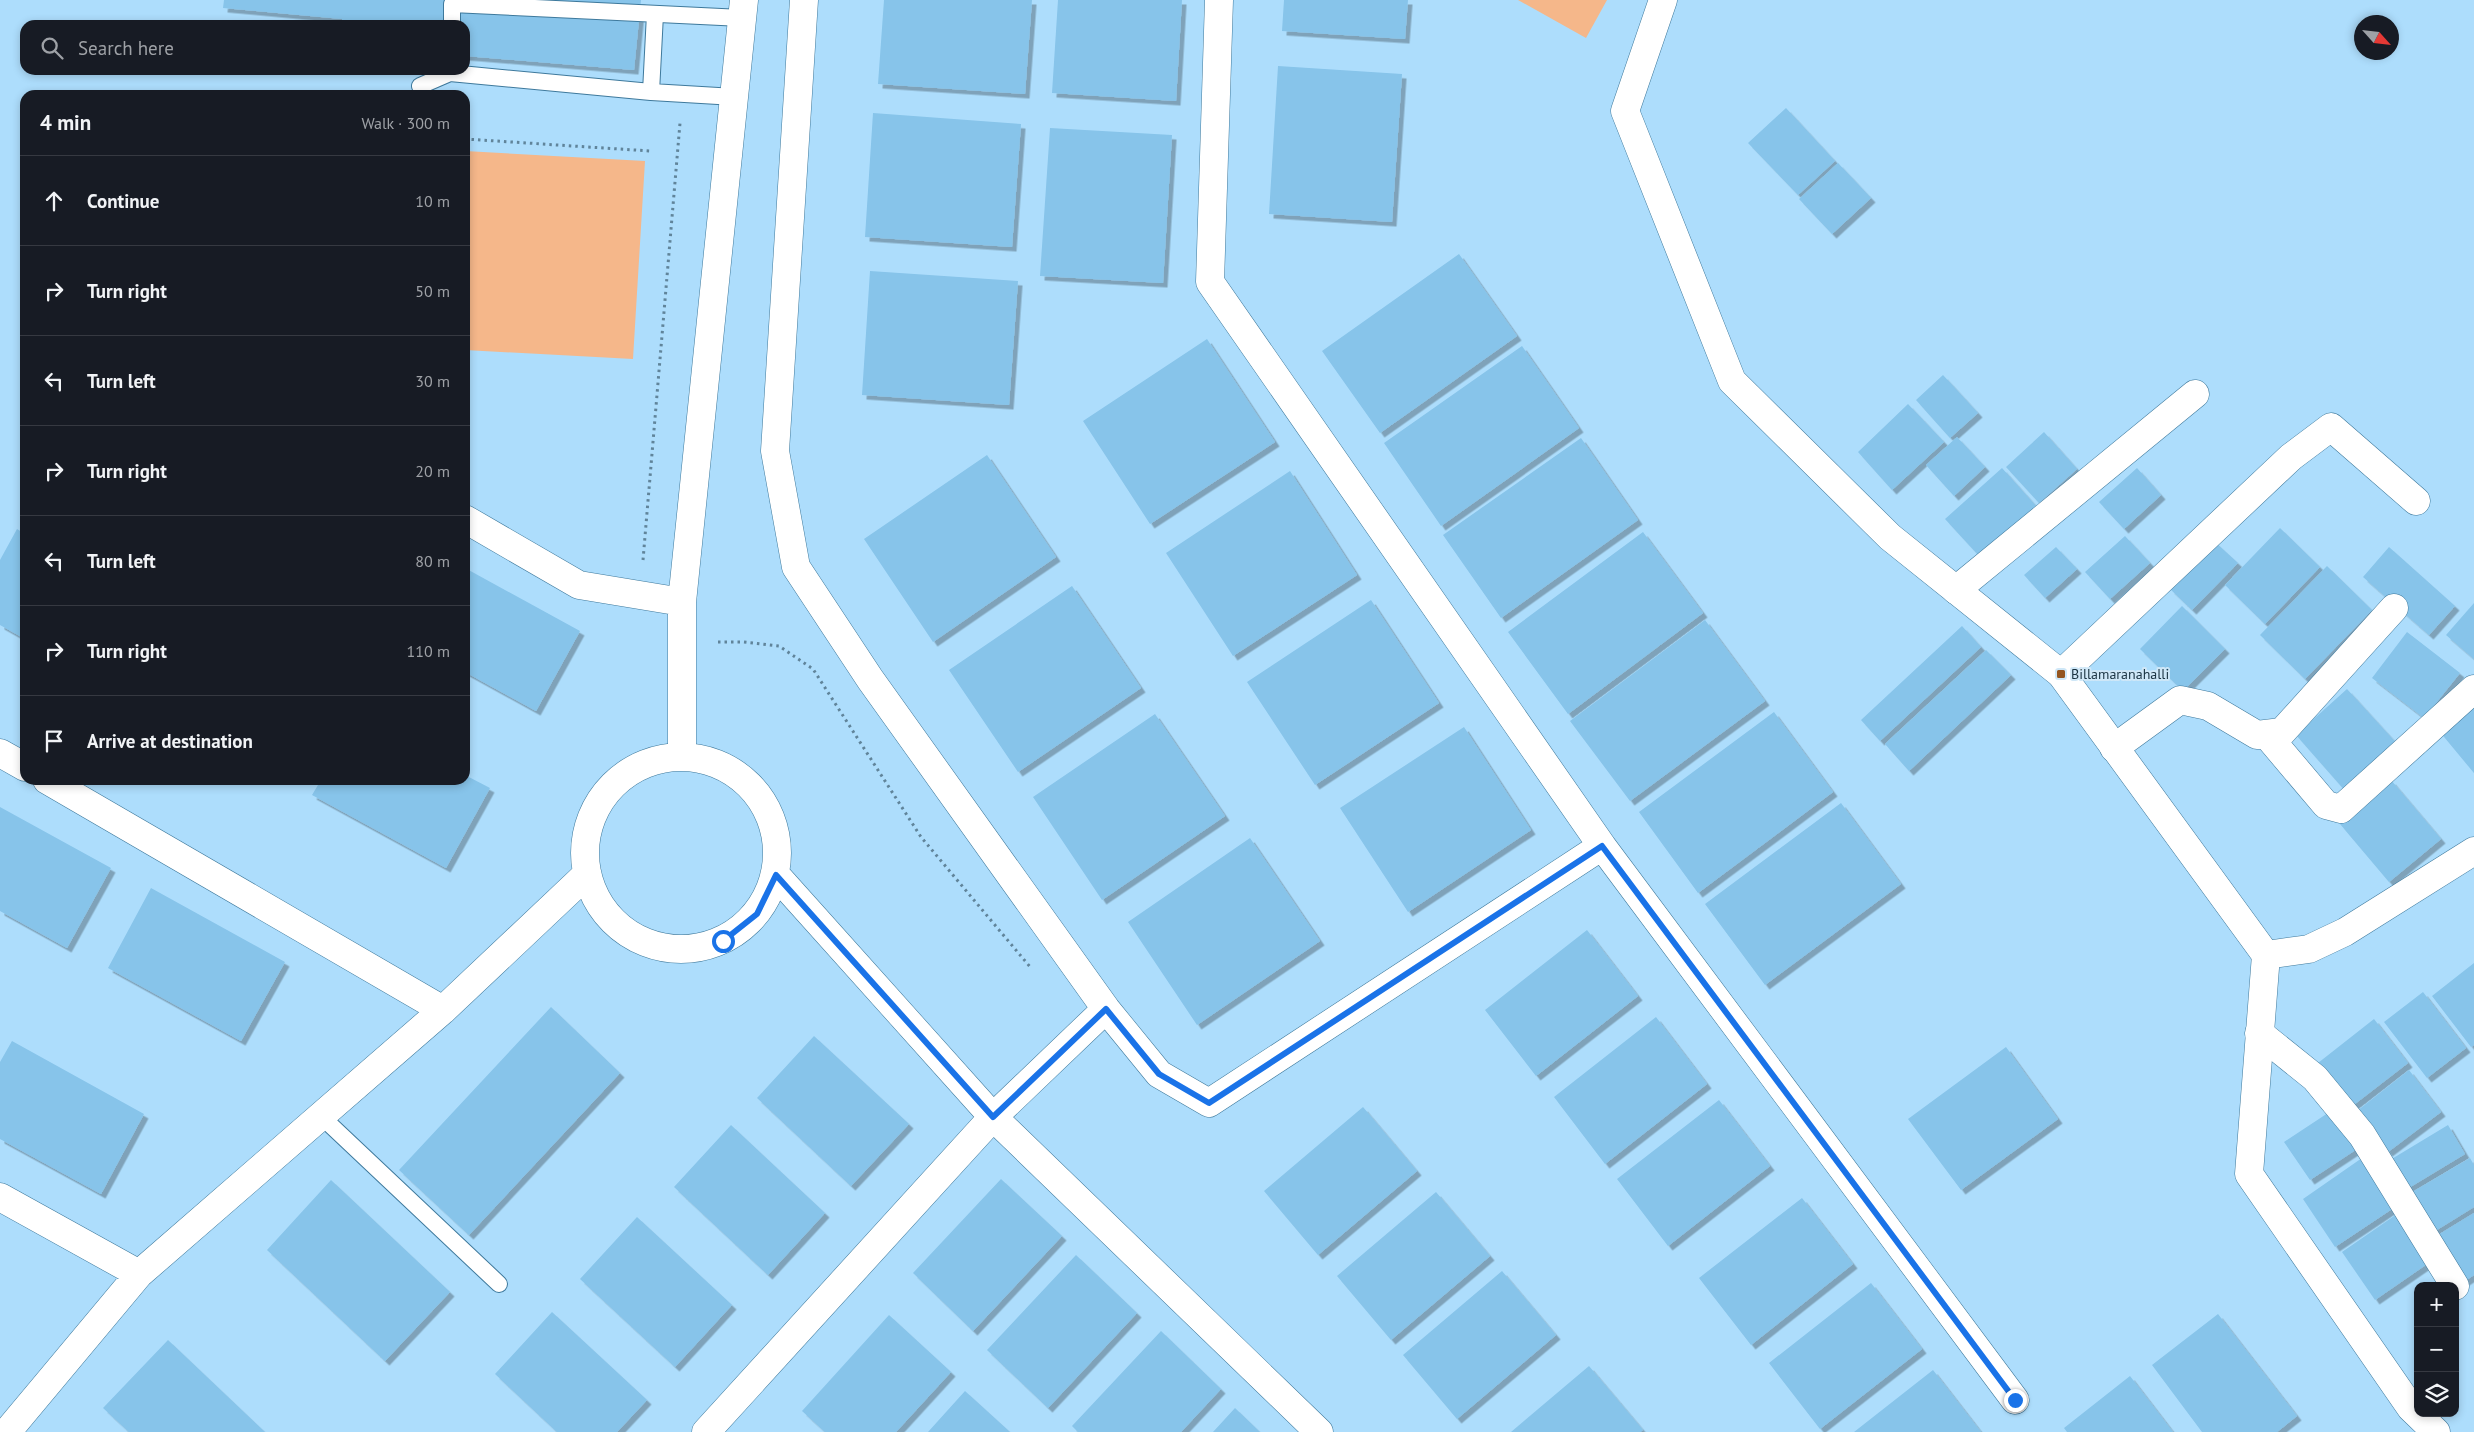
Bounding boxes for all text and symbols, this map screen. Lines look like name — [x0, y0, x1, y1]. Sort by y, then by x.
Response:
north arrow — [2354, 15, 2399, 60]
search box — [20, 20, 470, 75]
icon: search — [38, 34, 66, 62]
text: Search here — [78, 36, 174, 60]
text: 4 min — [40, 109, 91, 136]
text: Walk · 300 m — [361, 113, 450, 133]
icon: ahead — [40, 187, 68, 215]
text: Continue — [87, 189, 159, 213]
text: 10 m — [415, 191, 450, 211]
icon: right — [40, 277, 68, 305]
text: Turn right — [87, 279, 167, 303]
text: 50 m — [415, 281, 450, 301]
icon: left — [40, 367, 68, 395]
text: Turn left — [87, 369, 156, 393]
text: 30 m — [415, 371, 450, 391]
icon: right — [40, 457, 68, 485]
text: Turn right — [87, 459, 167, 483]
text: 20 m — [415, 461, 450, 481]
icon: left — [40, 547, 68, 575]
text: Turn left — [87, 549, 156, 573]
text: 80 m — [415, 551, 450, 571]
icon: right — [40, 637, 68, 665]
text: Turn right — [87, 639, 167, 663]
text: 110 m — [407, 641, 450, 661]
place label: Billamaranahalli — [2071, 665, 2169, 683]
marker: Billamaranahalli — [2055, 668, 2067, 680]
icon: arrive — [40, 727, 68, 755]
text: Arrive at destination — [87, 729, 253, 753]
route start — [712, 930, 735, 953]
map controls — [2414, 1282, 2459, 1417]
button: + — [2414, 1282, 2459, 1327]
button: − — [2414, 1327, 2459, 1372]
button: layers — [2414, 1372, 2459, 1417]
route end — [2004, 1389, 2027, 1412]

